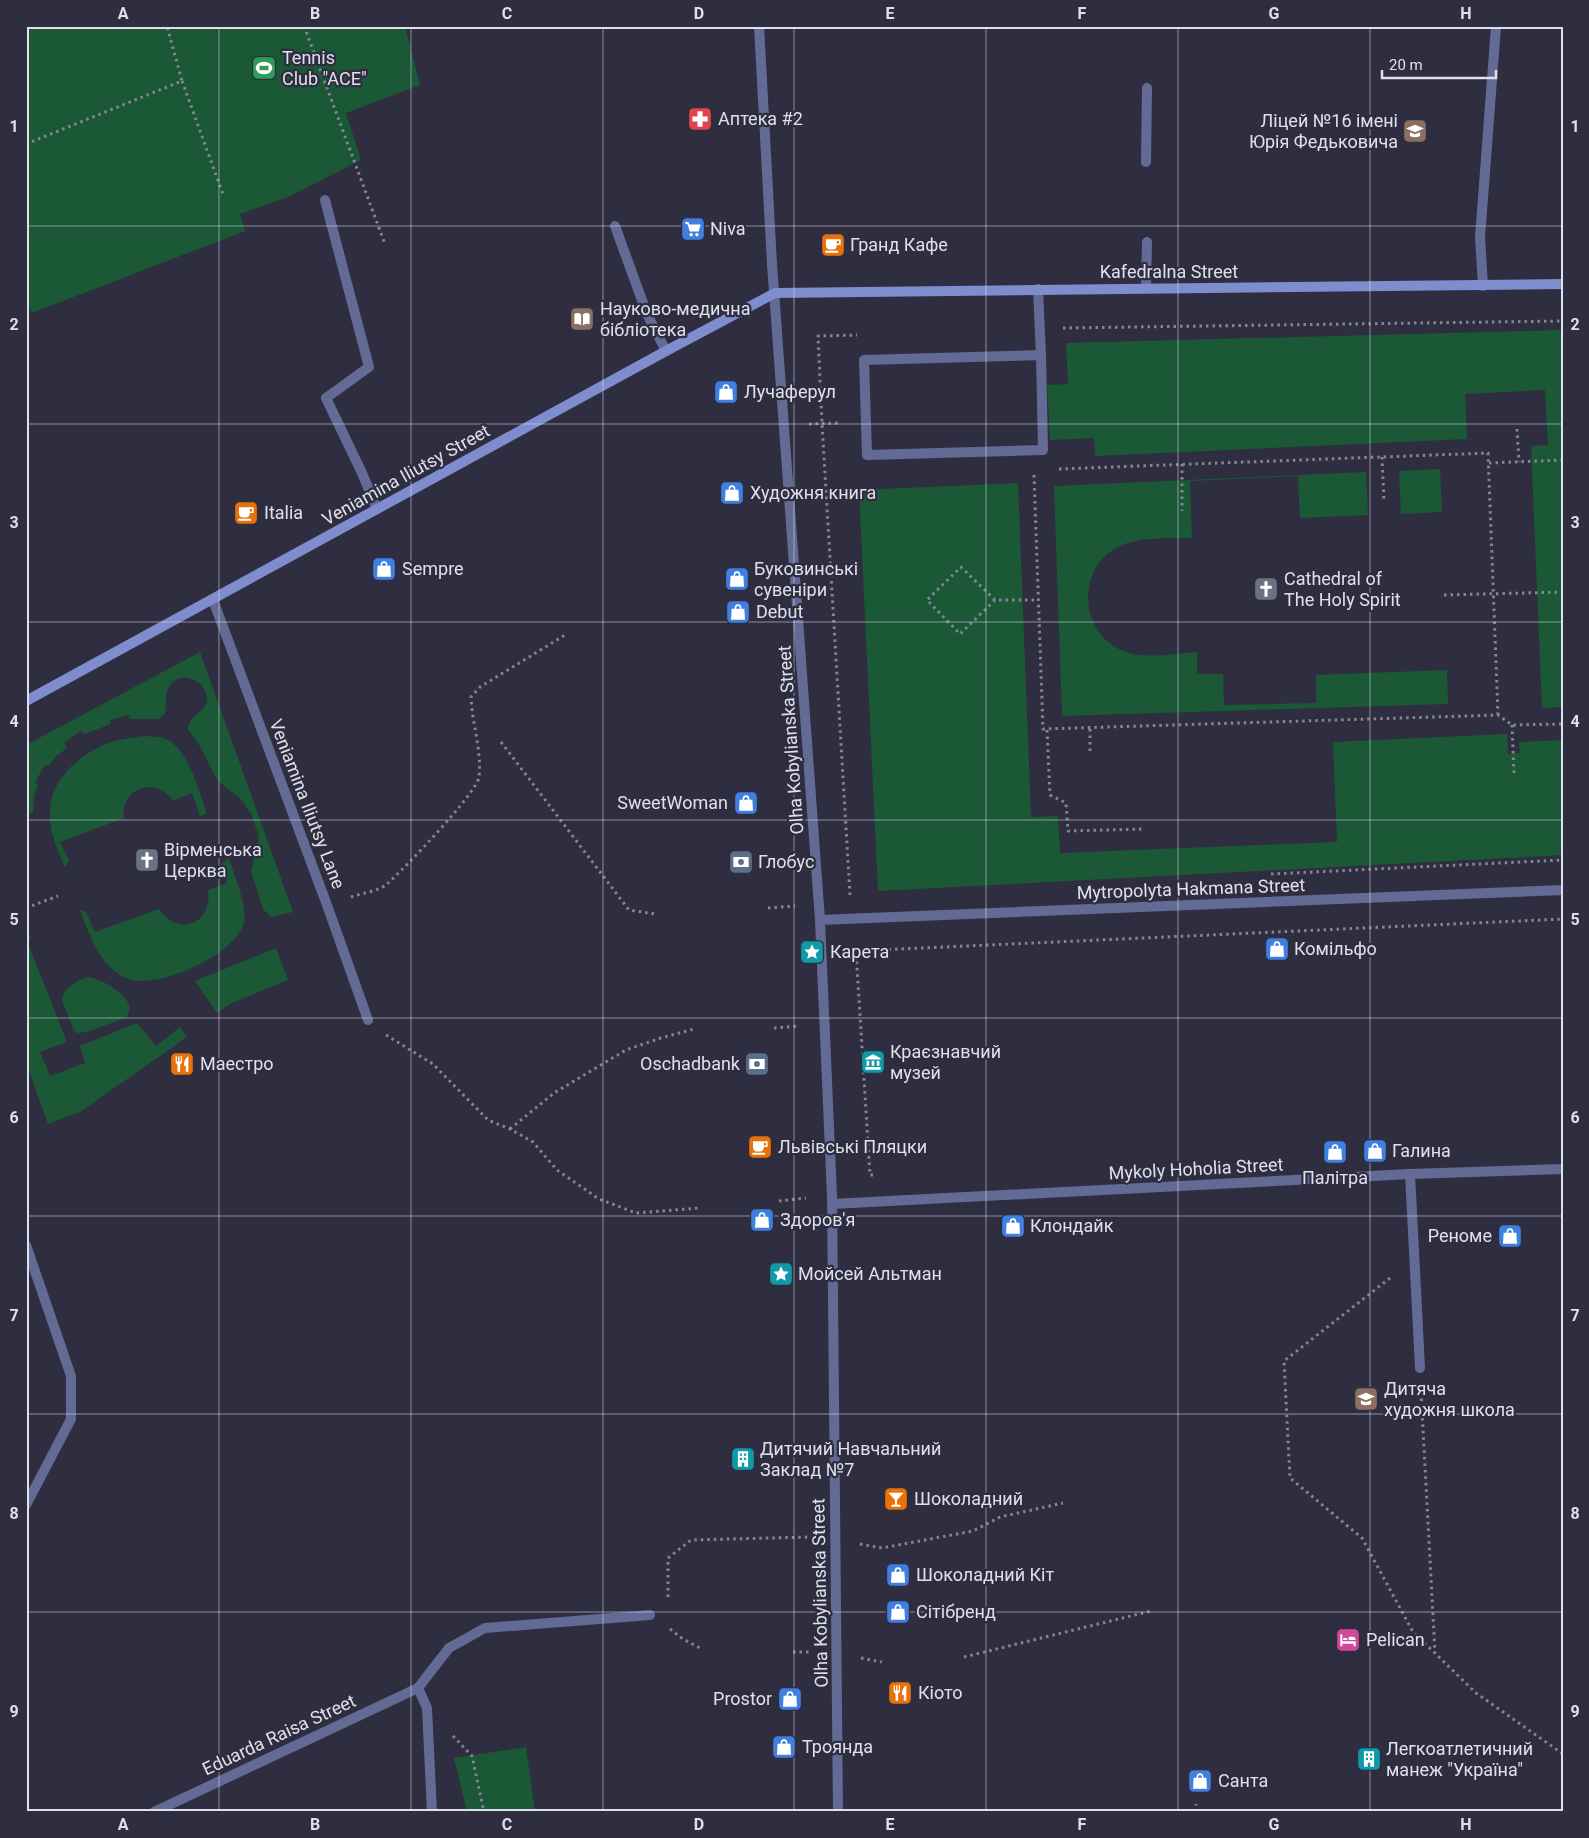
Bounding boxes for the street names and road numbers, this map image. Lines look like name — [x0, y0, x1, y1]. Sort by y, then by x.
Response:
street label: Kafedralna Street — [1100, 261, 1238, 282]
street label: Veniamina Iliutsy Street — [318, 420, 493, 529]
street label: Olha Kobylianska Street — [773, 645, 808, 835]
street label: Veniamina Iliutsy Lane — [265, 716, 349, 892]
street label: Mytropolyta Hakmana Street — [1076, 874, 1306, 903]
street label: Mykoly Hoholia Street — [1108, 1153, 1284, 1184]
street label: Olha Kobylianska Street — [807, 1498, 832, 1688]
street label: Eduarda Raisa Street — [199, 1690, 359, 1779]

